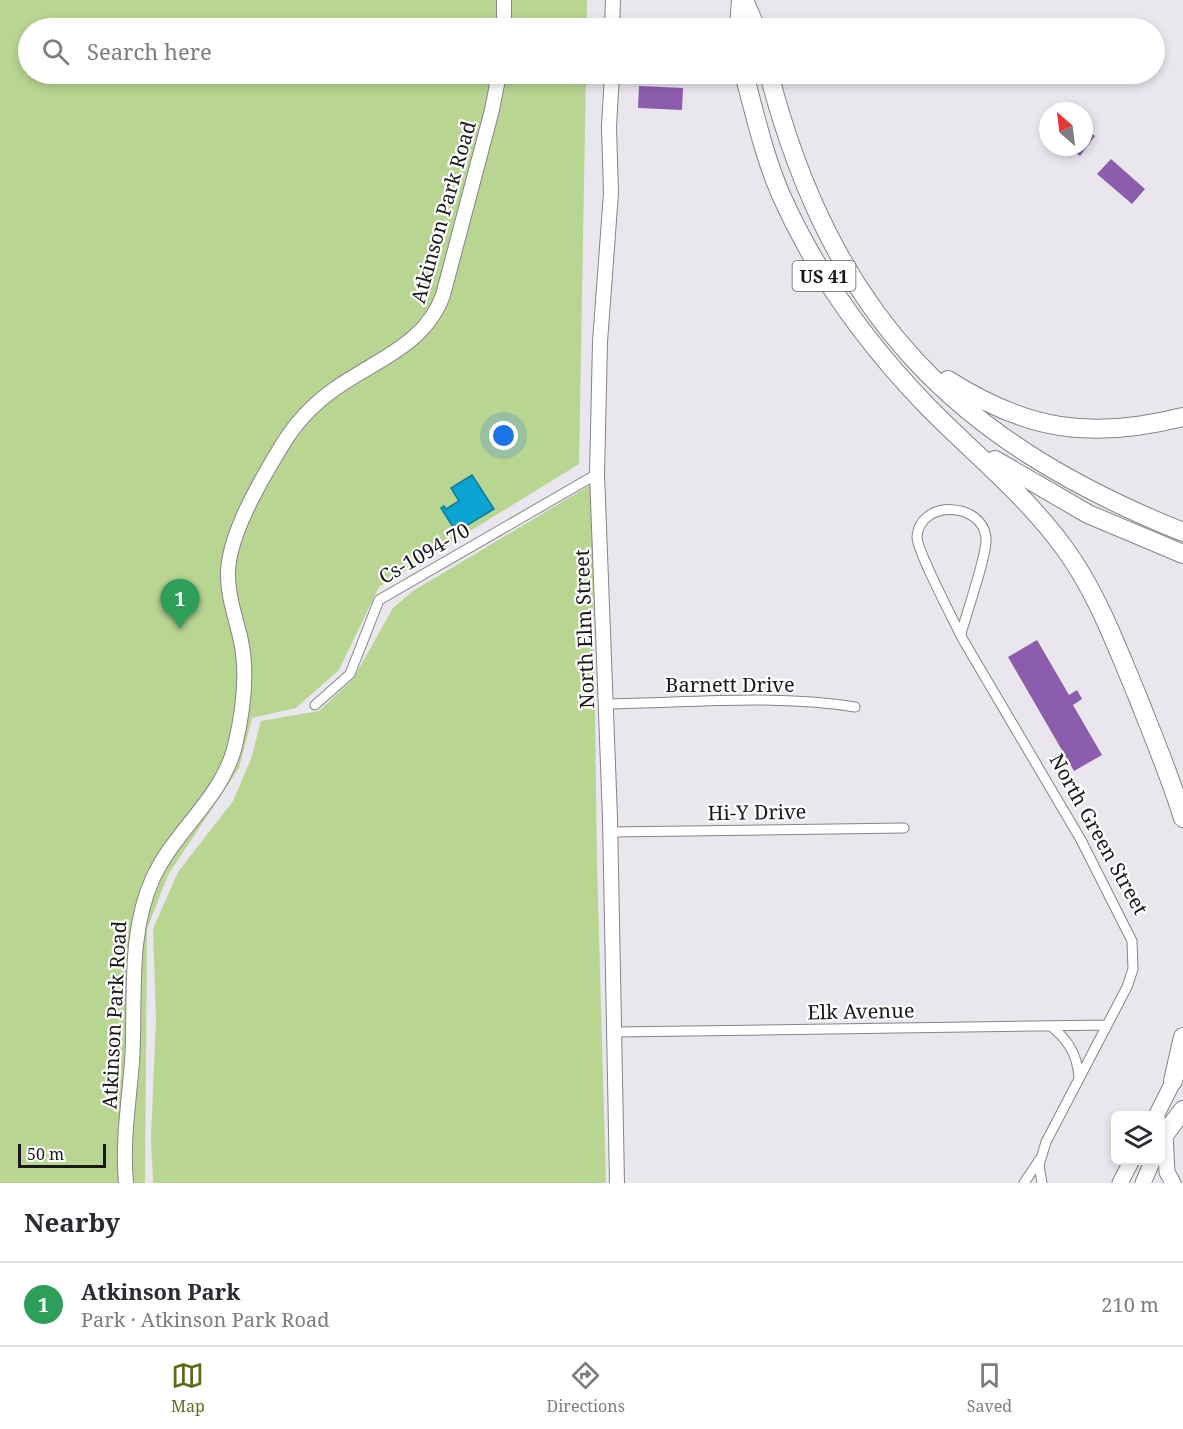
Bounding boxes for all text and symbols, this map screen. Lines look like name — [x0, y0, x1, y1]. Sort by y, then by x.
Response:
search box — [18, 18, 1165, 84]
icon: search — [39, 35, 72, 68]
text: Search here — [87, 36, 212, 66]
north arrow — [1039, 102, 1093, 156]
street label: Atkinson Park Road — [404, 118, 482, 306]
road number: US 41 — [792, 261, 856, 291]
your location — [489, 421, 518, 450]
street label: Cs-1094-70 — [374, 516, 474, 590]
street label: North Elm Street — [568, 549, 600, 709]
pin: 1 — [160, 580, 200, 629]
street label: Barnett Drive — [665, 671, 795, 698]
street label: North Green Street — [1044, 749, 1154, 919]
street label: Hi-Y Drive — [707, 798, 807, 826]
street label: Atkinson Park Road — [96, 920, 132, 1110]
street label: Elk Avenue — [807, 997, 915, 1025]
map controls — [1111, 1111, 1165, 1165]
button: layers — [1111, 1111, 1165, 1165]
scale bar — [18, 1141, 106, 1168]
text: 50 m — [27, 1143, 64, 1165]
text: Nearby — [24, 1204, 120, 1240]
text: Atkinson Park — [81, 1276, 240, 1306]
text: 1 — [38, 1291, 49, 1318]
text: 210 m — [1101, 1291, 1159, 1318]
text: Park · Atkinson Park Road — [81, 1306, 330, 1333]
tab: Map — [171, 1359, 205, 1417]
tab: Directions — [547, 1359, 625, 1417]
tab: Saved — [967, 1359, 1012, 1417]

